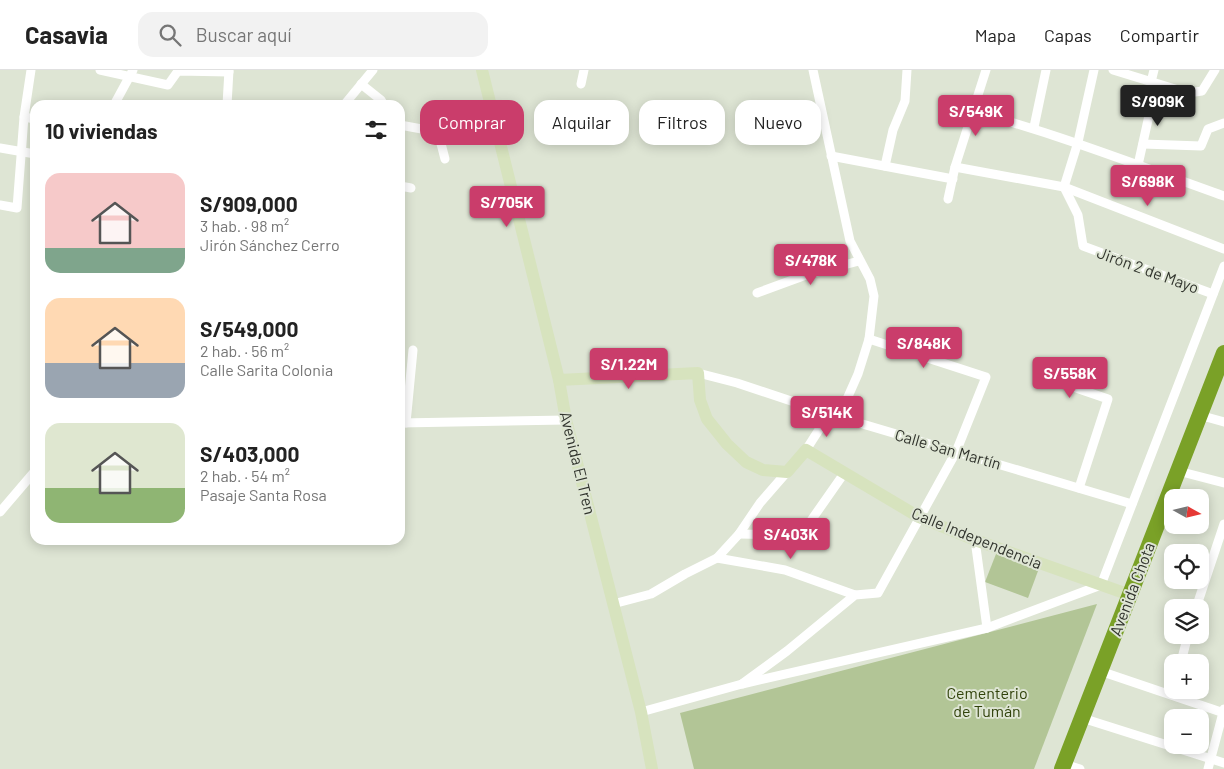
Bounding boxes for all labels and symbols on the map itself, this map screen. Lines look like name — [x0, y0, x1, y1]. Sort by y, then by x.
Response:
pin: S/909K — [1117, 85, 1199, 127]
pin: S/549K — [935, 94, 1017, 137]
pin: S/698K — [1107, 164, 1189, 207]
pin: S/705K — [466, 186, 548, 228]
street label: Jirón 2 de Mayo — [1095, 242, 1202, 297]
pin: S/478K — [770, 244, 852, 286]
pin: S/848K — [883, 326, 965, 369]
pin: S/1.22M — [583, 348, 675, 390]
pin: S/558K — [1029, 356, 1111, 399]
pin: S/514K — [786, 396, 868, 438]
street label: Avenida El Tren — [556, 409, 600, 516]
street label: Calle San Martín — [893, 424, 1003, 473]
north arrow — [1164, 489, 1209, 534]
street label: Calle Independencia — [909, 503, 1045, 572]
pin: S/403K — [750, 518, 832, 560]
street label: Avenida Chota — [1105, 539, 1158, 638]
park label: Cementerio de Tumán — [946, 683, 1028, 720]

